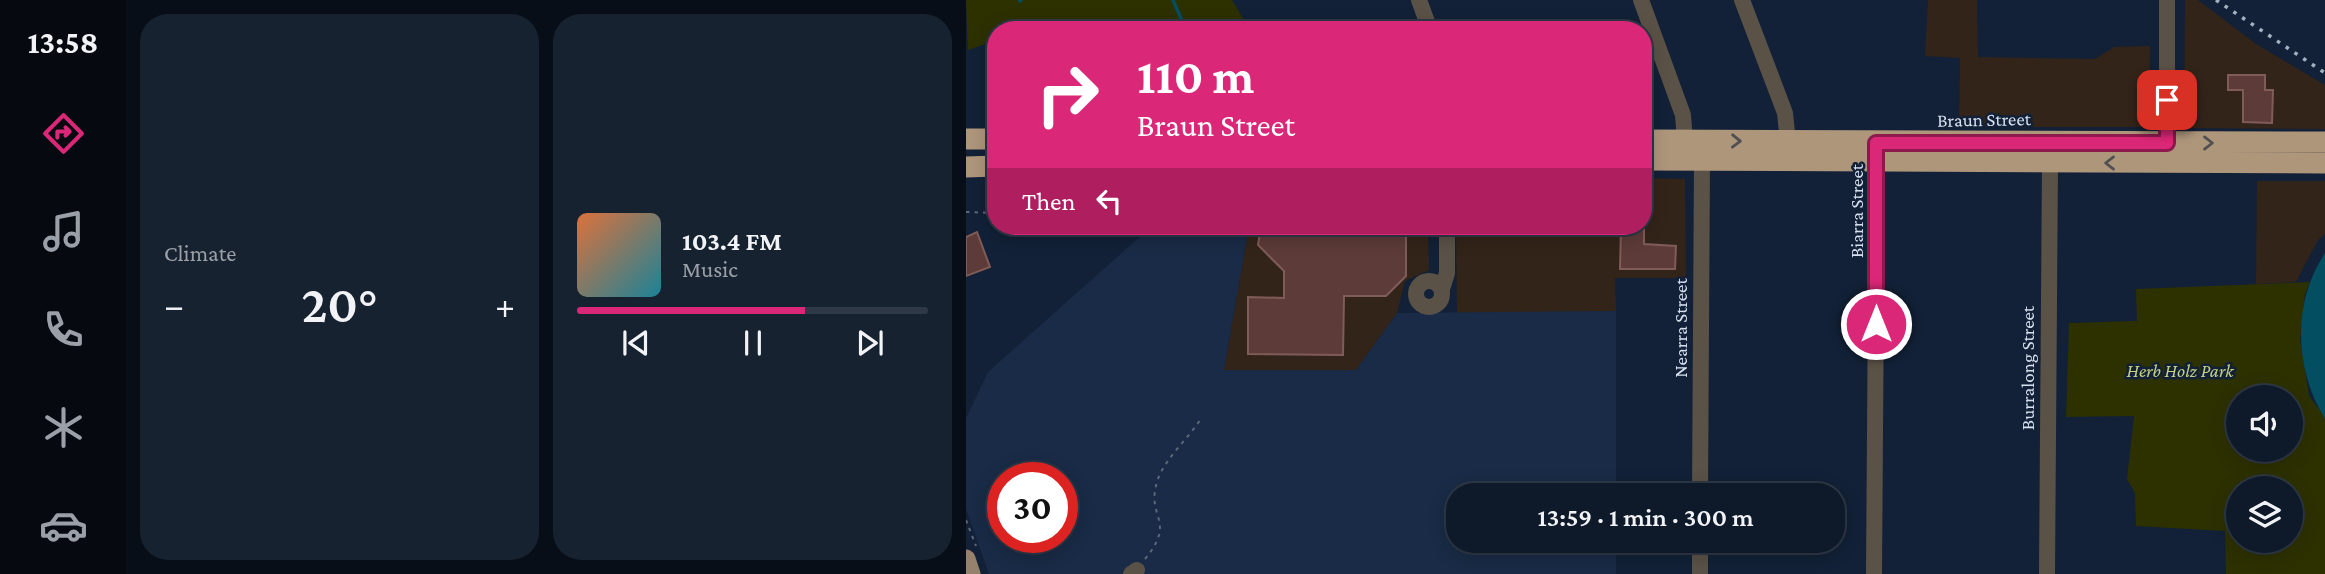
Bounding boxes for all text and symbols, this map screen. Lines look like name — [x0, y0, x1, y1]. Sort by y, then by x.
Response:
text: 13:58 — [28, 24, 98, 60]
icon: right — [1022, 49, 1113, 140]
text: 110 m — [1137, 49, 1254, 104]
pin — [2137, 70, 2197, 130]
icon: arrive — [2148, 81, 2186, 119]
text: Braun Street — [1137, 107, 1295, 143]
street label: Braun Street — [1937, 108, 2032, 131]
icon: directions — [39, 109, 88, 158]
one-way arrow — [1731, 133, 1742, 149]
one-way arrow — [2204, 135, 2214, 151]
one-way arrow — [2104, 155, 2115, 171]
street label: Biarra Street — [1846, 163, 1867, 258]
icon: left — [1090, 182, 1128, 220]
text: Then — [1022, 187, 1076, 216]
icon: music — [39, 207, 88, 256]
text: 103.4 FM — [682, 227, 782, 256]
text: Climate — [164, 240, 236, 266]
text: Music — [682, 256, 738, 282]
text: 20° — [301, 275, 378, 333]
street label: Nearra Street — [1670, 278, 1691, 378]
text: − — [164, 284, 184, 326]
text: + — [495, 284, 515, 326]
position arrow — [1839, 287, 1913, 361]
icon: phone — [39, 305, 88, 354]
street label: Burralong Street — [2017, 305, 2038, 430]
icon: previous — [617, 324, 655, 362]
icon: pause — [734, 324, 772, 362]
icon: next — [851, 324, 889, 362]
park label: Herb Holz Park — [2126, 360, 2234, 381]
map controls — [2226, 385, 2303, 553]
button: sound — [2226, 385, 2303, 462]
icon: climate — [39, 403, 88, 452]
speed limit sign: 30 — [987, 462, 1078, 553]
button: layers — [2226, 476, 2303, 553]
icon: car — [39, 501, 88, 550]
text: 13:59 · 1 min · 300 m — [1537, 503, 1754, 532]

